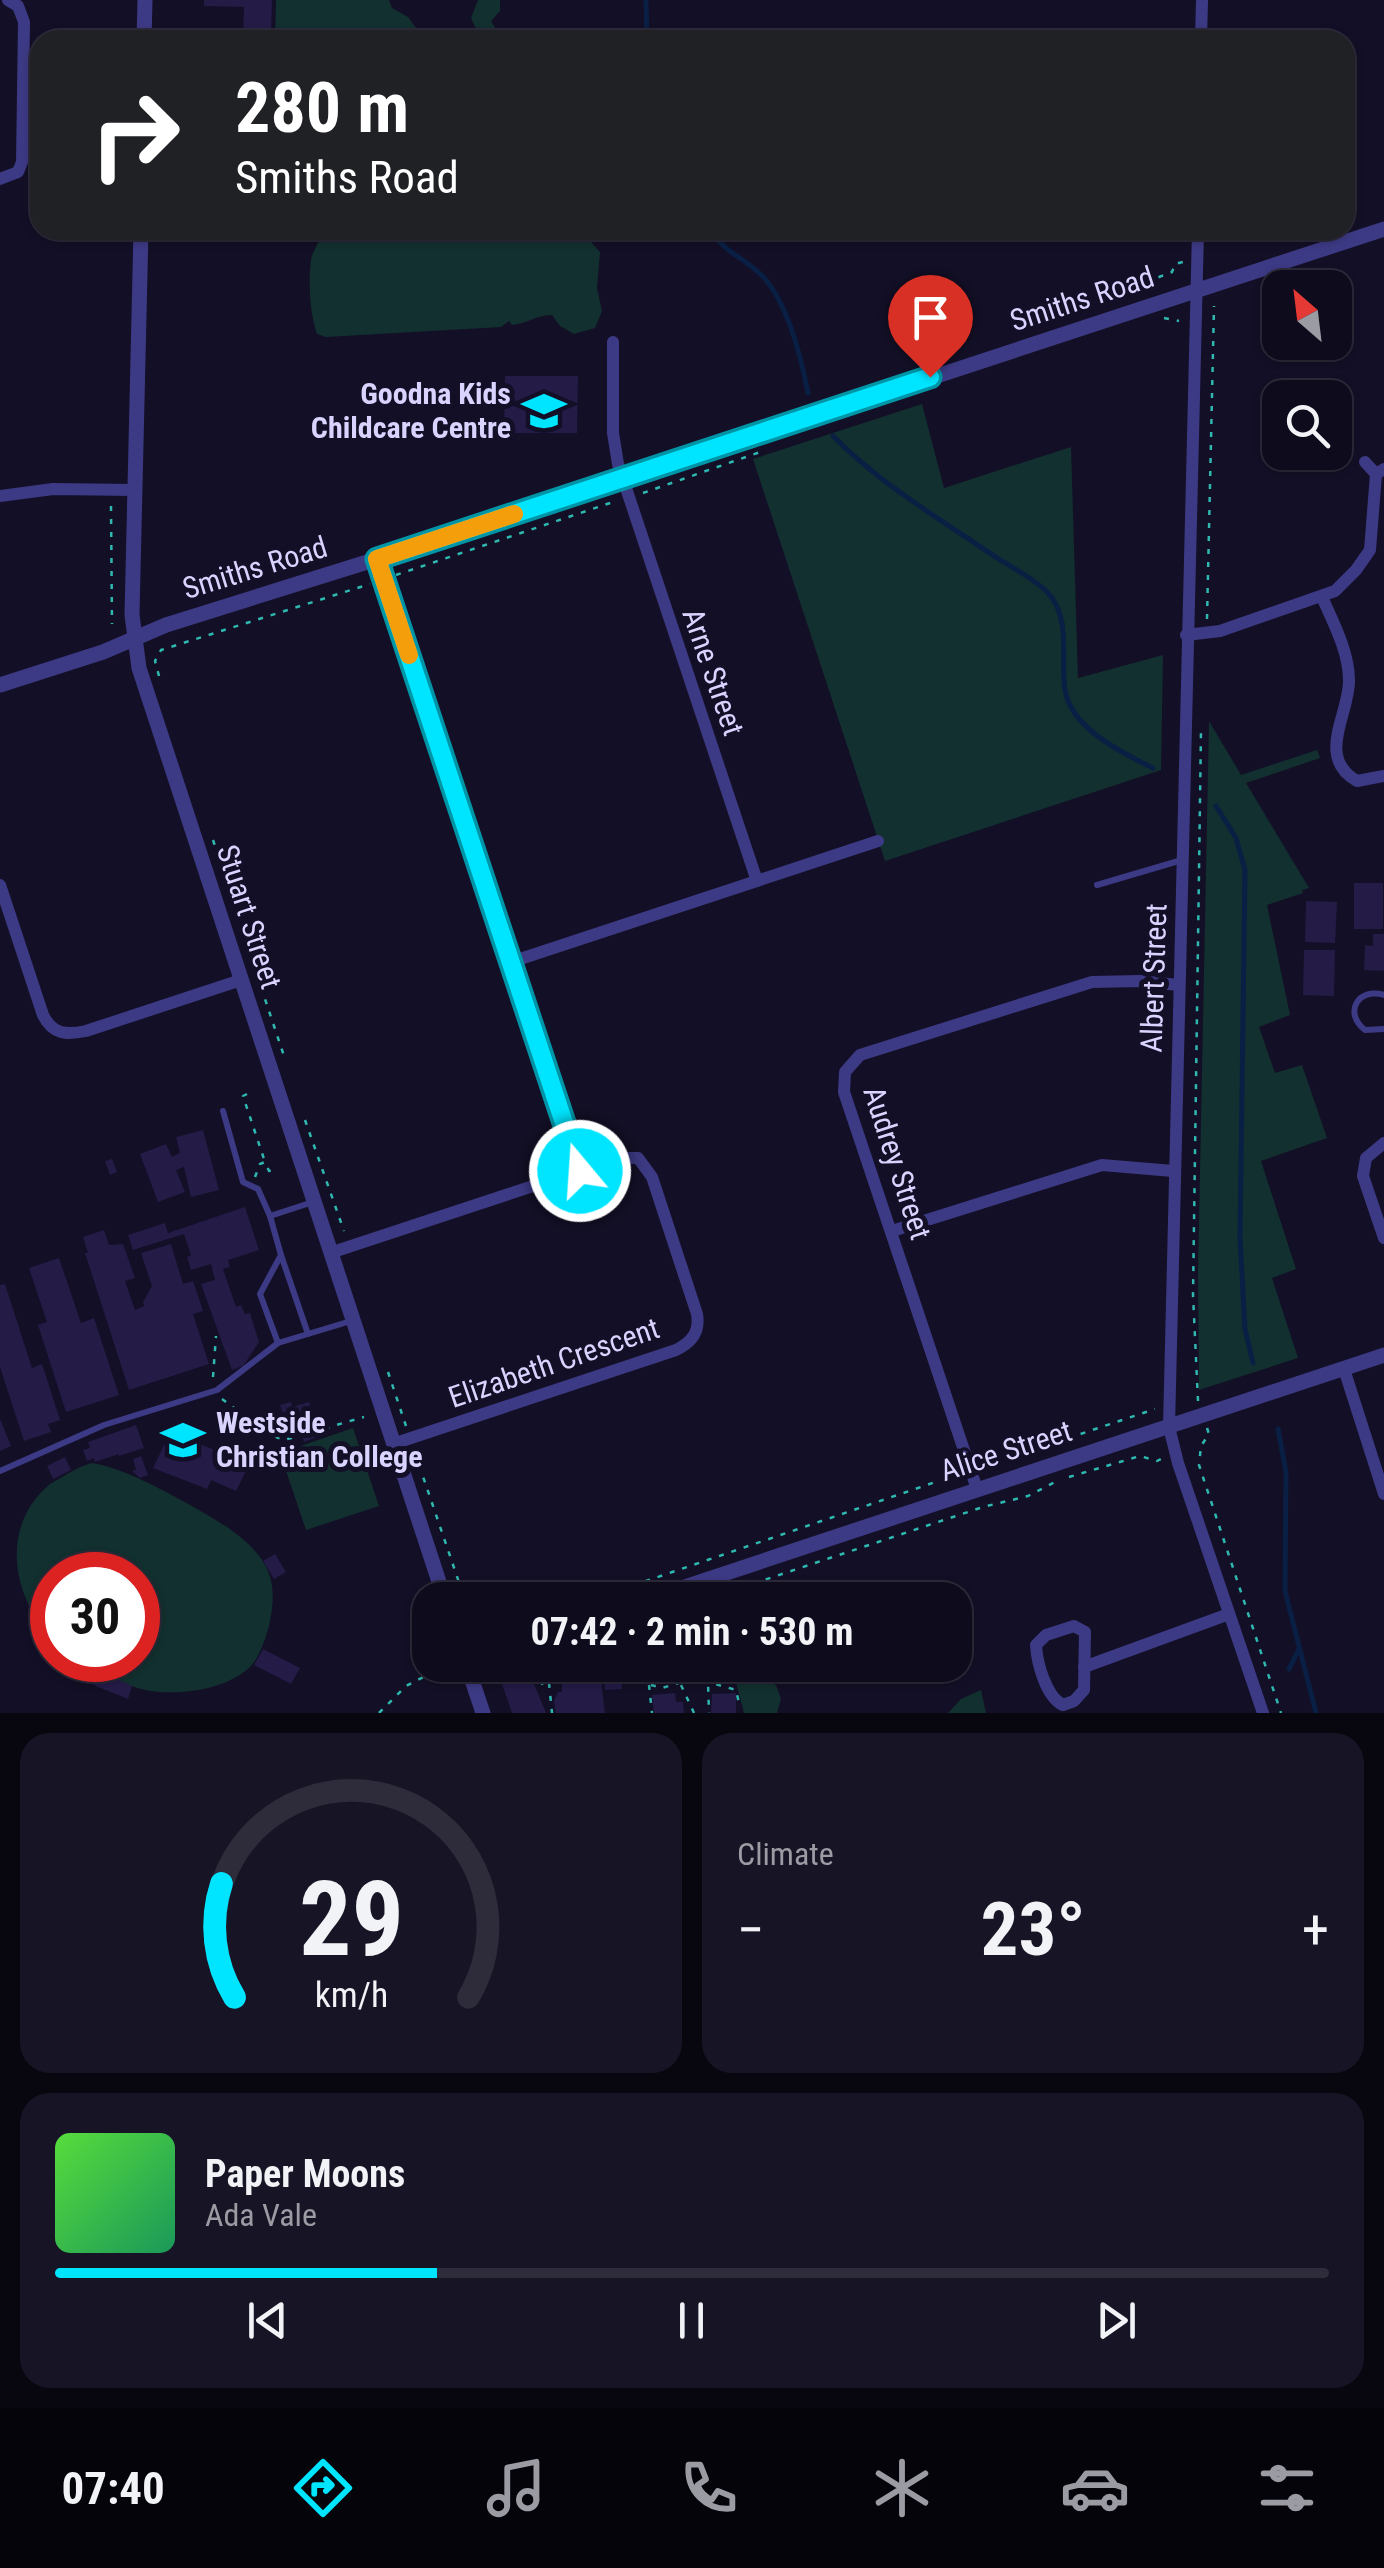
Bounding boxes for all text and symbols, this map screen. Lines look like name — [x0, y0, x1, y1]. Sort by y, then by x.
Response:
text: 280 m — [235, 67, 409, 149]
icon: right — [70, 70, 200, 200]
text: Smiths Road — [235, 151, 459, 204]
street label: Smiths Road — [1005, 259, 1158, 338]
north arrow — [1262, 270, 1352, 360]
map controls — [1262, 270, 1352, 470]
pin — [888, 275, 973, 378]
icon: arrive — [903, 290, 958, 345]
place label: Goodna Kids Childcare Centre — [311, 376, 511, 445]
button: search — [1262, 380, 1352, 470]
school or university icon: Goodna Kids Childcare Centre — [520, 387, 568, 435]
street label: Smiths Road — [178, 529, 331, 606]
street label: Arne Street — [675, 604, 752, 740]
street label: Stuart Street — [210, 840, 289, 993]
street label: Albert Street — [1133, 903, 1174, 1053]
street label: Audrey Street — [856, 1082, 939, 1244]
position arrow — [528, 1119, 632, 1223]
street label: Elizabeth Crescent — [444, 1310, 664, 1415]
place label: Westside Christian College — [216, 1405, 423, 1474]
street label: Alice Street — [936, 1413, 1076, 1488]
school or university icon: Westside Christian College — [159, 1416, 207, 1464]
speed limit sign: 30 — [30, 1552, 160, 1682]
text: 07:42 · 2 min · 530 m — [531, 1610, 853, 1654]
text: Climate — [737, 1835, 834, 1873]
text: 29 — [298, 1859, 404, 1980]
text: 23° — [981, 1885, 1086, 1973]
text: − — [737, 1898, 765, 1962]
text: + — [1302, 1898, 1329, 1962]
text: km/h — [314, 1974, 388, 2016]
text: Paper Moons — [205, 2152, 405, 2196]
text: Ada Vale — [205, 2196, 317, 2234]
icon: previous — [240, 2293, 295, 2348]
icon: pause — [664, 2293, 719, 2348]
icon: next — [1089, 2293, 1144, 2348]
icon: directions — [288, 2453, 358, 2523]
icon: music — [481, 2453, 551, 2523]
icon: phone — [674, 2453, 744, 2523]
icon: climate — [867, 2453, 937, 2523]
icon: car — [1060, 2453, 1130, 2523]
icon: filters — [1252, 2453, 1322, 2523]
text: 07:40 — [61, 2462, 165, 2515]

